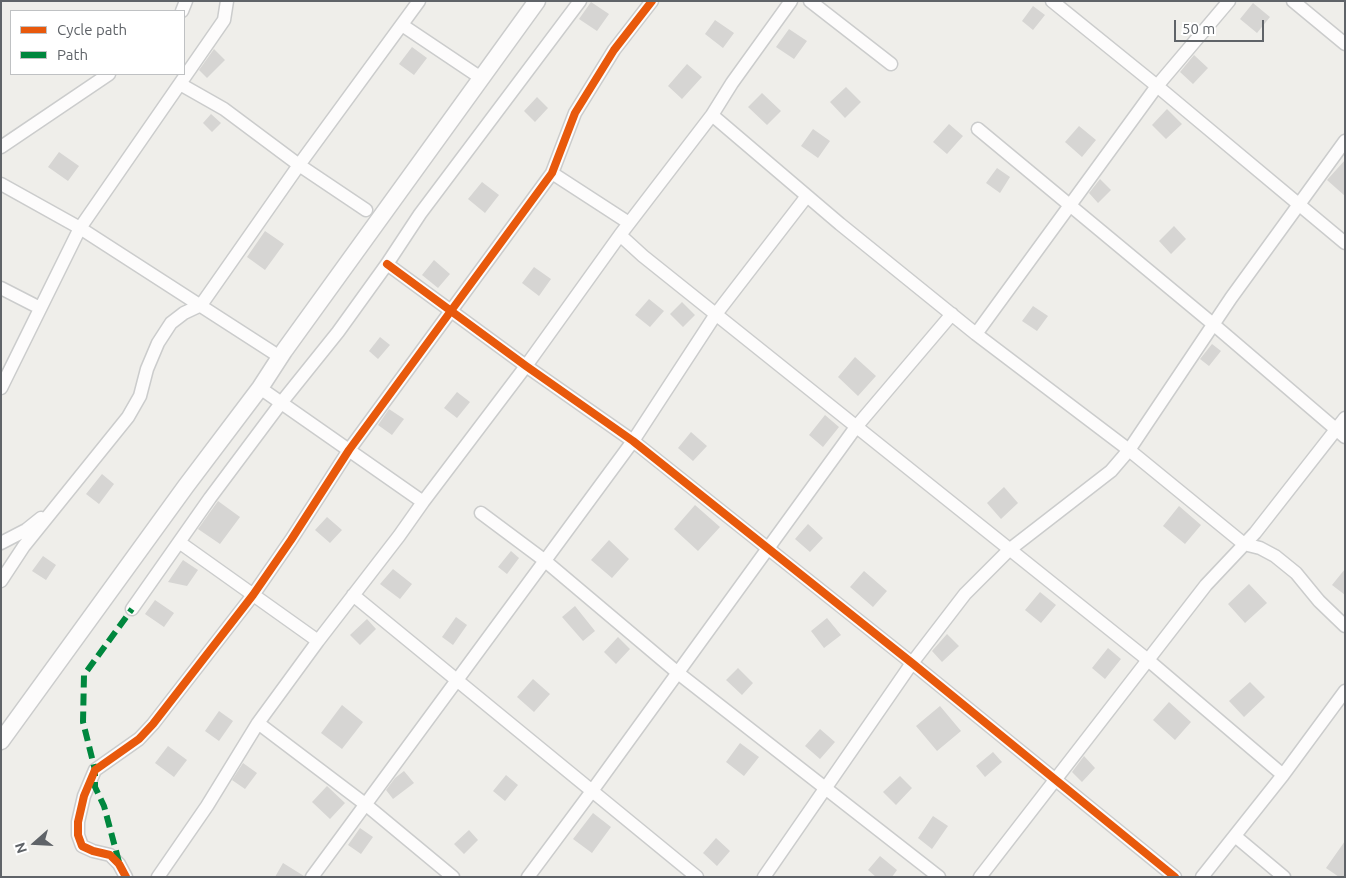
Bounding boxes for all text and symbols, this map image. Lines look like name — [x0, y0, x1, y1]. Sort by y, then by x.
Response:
legend — [10, 10, 185, 75]
scale bar — [1176, 10, 1266, 42]
text: 50 m — [1182, 20, 1215, 37]
text: Cycle path — [57, 21, 127, 38]
text: Path — [57, 46, 88, 63]
north arrow — [10, 818, 60, 868]
text: N — [12, 840, 30, 855]

